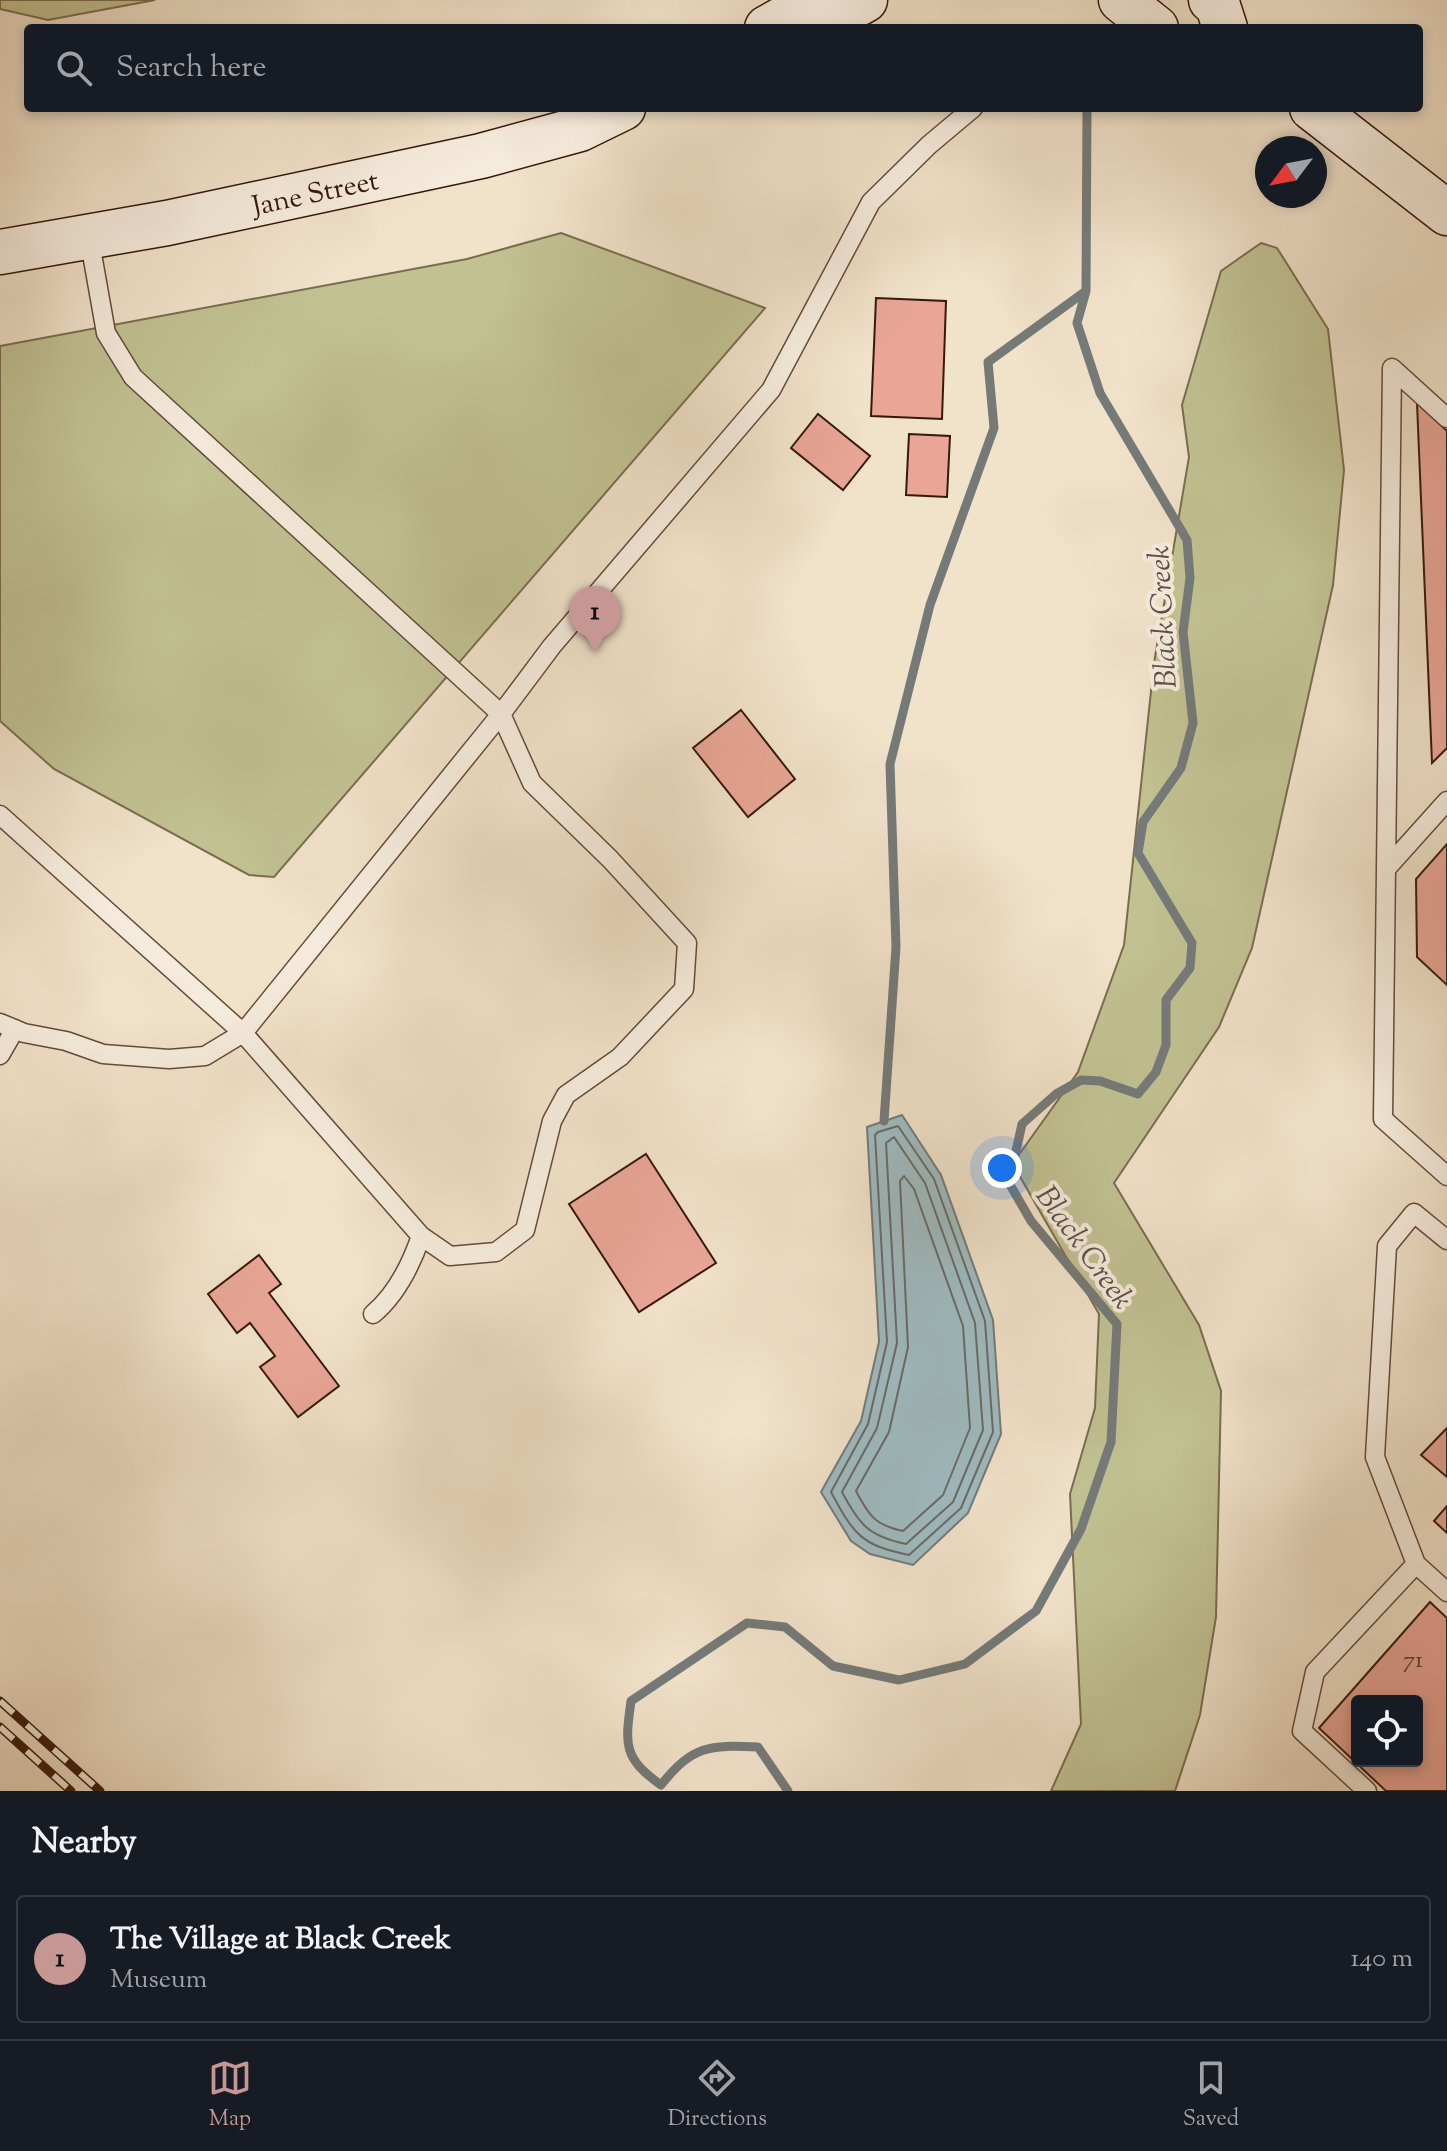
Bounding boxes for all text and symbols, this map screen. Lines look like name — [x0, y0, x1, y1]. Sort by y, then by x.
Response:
search box — [24, 24, 1423, 112]
icon: search — [52, 46, 96, 90]
text: Search here — [116, 47, 266, 90]
north arrow — [1255, 136, 1327, 208]
street label: Jane Street — [247, 162, 383, 228]
water label: Black Creek — [1139, 544, 1190, 689]
pin: 1 — [569, 586, 621, 652]
your location — [982, 1148, 1022, 1188]
water label: Black Creek — [1024, 1178, 1142, 1319]
house number: 71 — [1403, 1644, 1423, 1678]
map controls — [1351, 1695, 1423, 1767]
button: locate — [1351, 1695, 1423, 1767]
text: Nearby — [32, 1819, 137, 1868]
text: The Village at Black Creek — [110, 1919, 451, 1962]
text: 1 — [56, 1941, 64, 1978]
text: 140 m — [1350, 1941, 1413, 1978]
text: Museum — [110, 1962, 207, 1999]
tab: Map — [208, 2056, 252, 2136]
tab: Directions — [668, 2056, 767, 2136]
tab: Saved — [1183, 2056, 1239, 2136]

